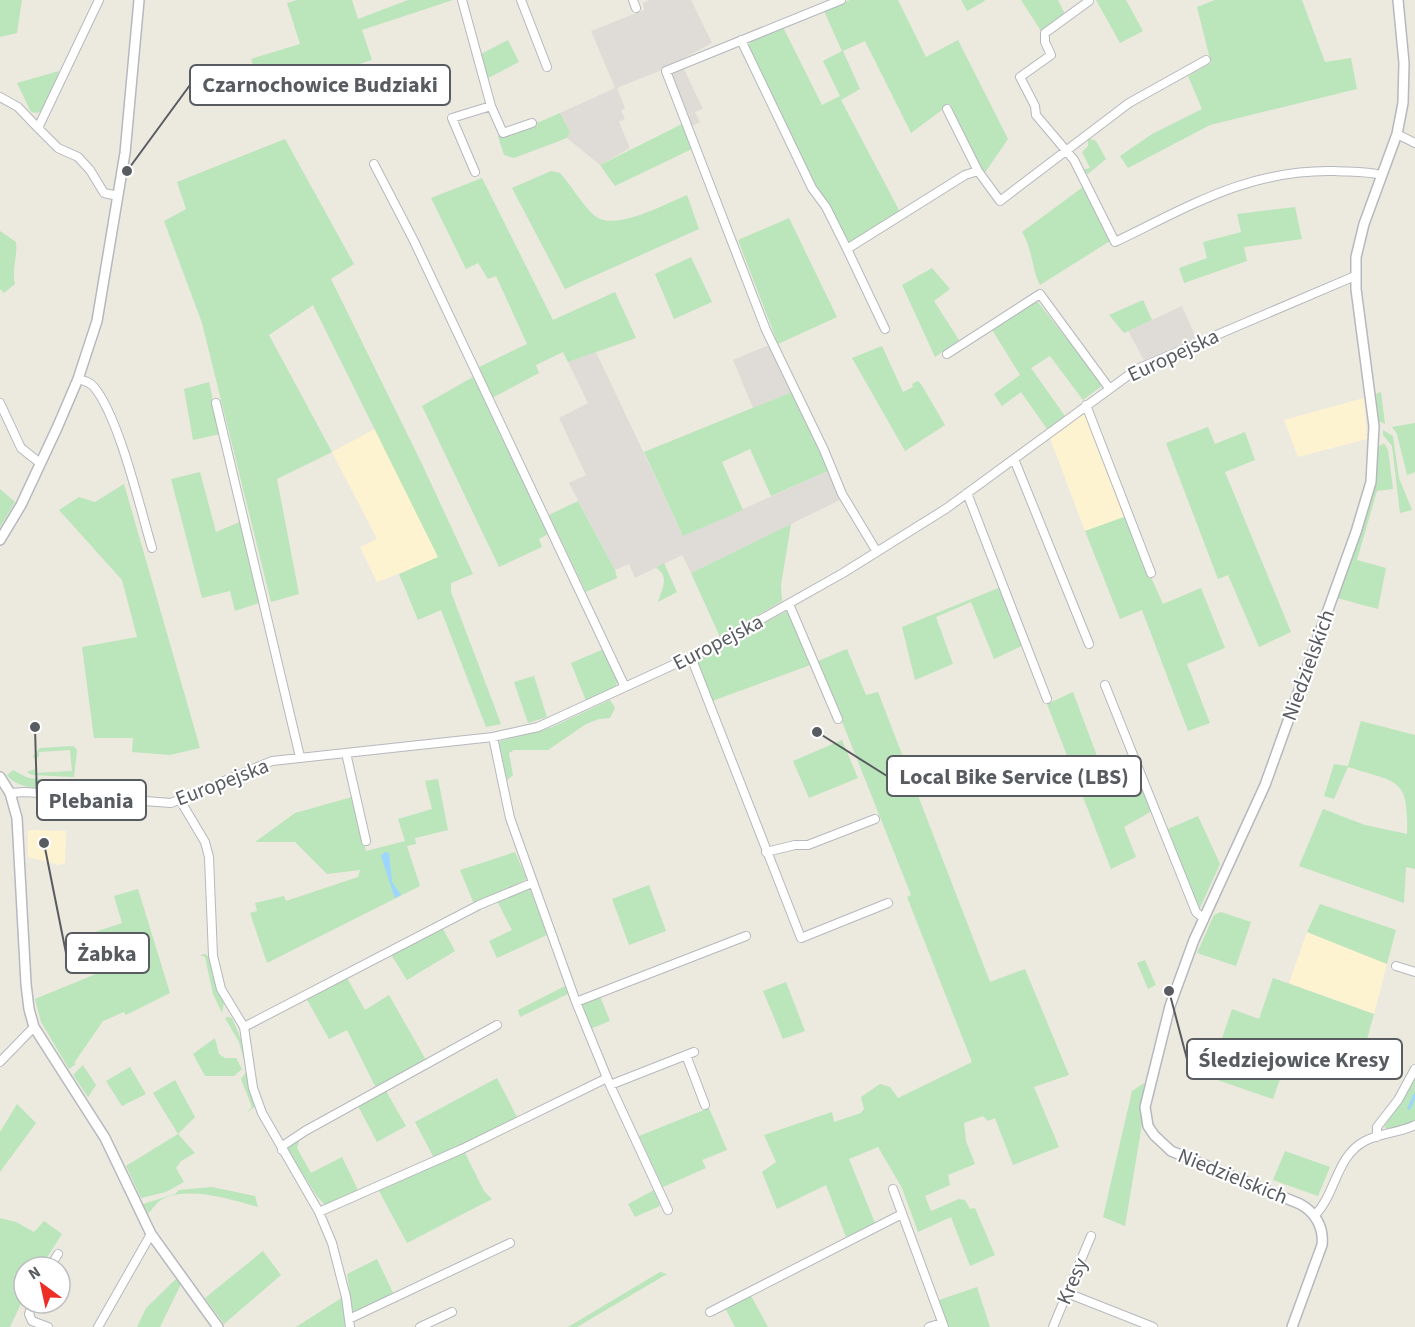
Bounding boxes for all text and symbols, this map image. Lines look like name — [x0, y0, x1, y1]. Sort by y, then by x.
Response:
callout: Czarnochowice Budziaki — [190, 65, 450, 105]
text: Czarnochowice Budziaki — [202, 69, 438, 101]
street label: Europejska — [1122, 321, 1224, 389]
street label: Niedzielskich — [1274, 605, 1342, 725]
street label: Europejska — [668, 606, 768, 678]
street label: Europejska — [171, 750, 273, 814]
callout: Local Bike Service (LBS) — [887, 756, 1141, 796]
text: Local Bike Service (LBS) — [899, 761, 1129, 793]
callout: Plebania — [37, 780, 146, 820]
text: Plebania — [48, 785, 134, 817]
callout: Żabka — [66, 933, 149, 973]
text: Żabka — [77, 938, 137, 970]
callout: Śledziejowice Kresy — [1187, 1039, 1402, 1079]
text: Śledziejowice Kresy — [1198, 1044, 1390, 1076]
street label: Niedzielskich — [1174, 1140, 1292, 1212]
street label: Kresy — [1049, 1253, 1095, 1309]
north arrow — [12, 1255, 72, 1315]
text: N — [24, 1261, 45, 1285]

